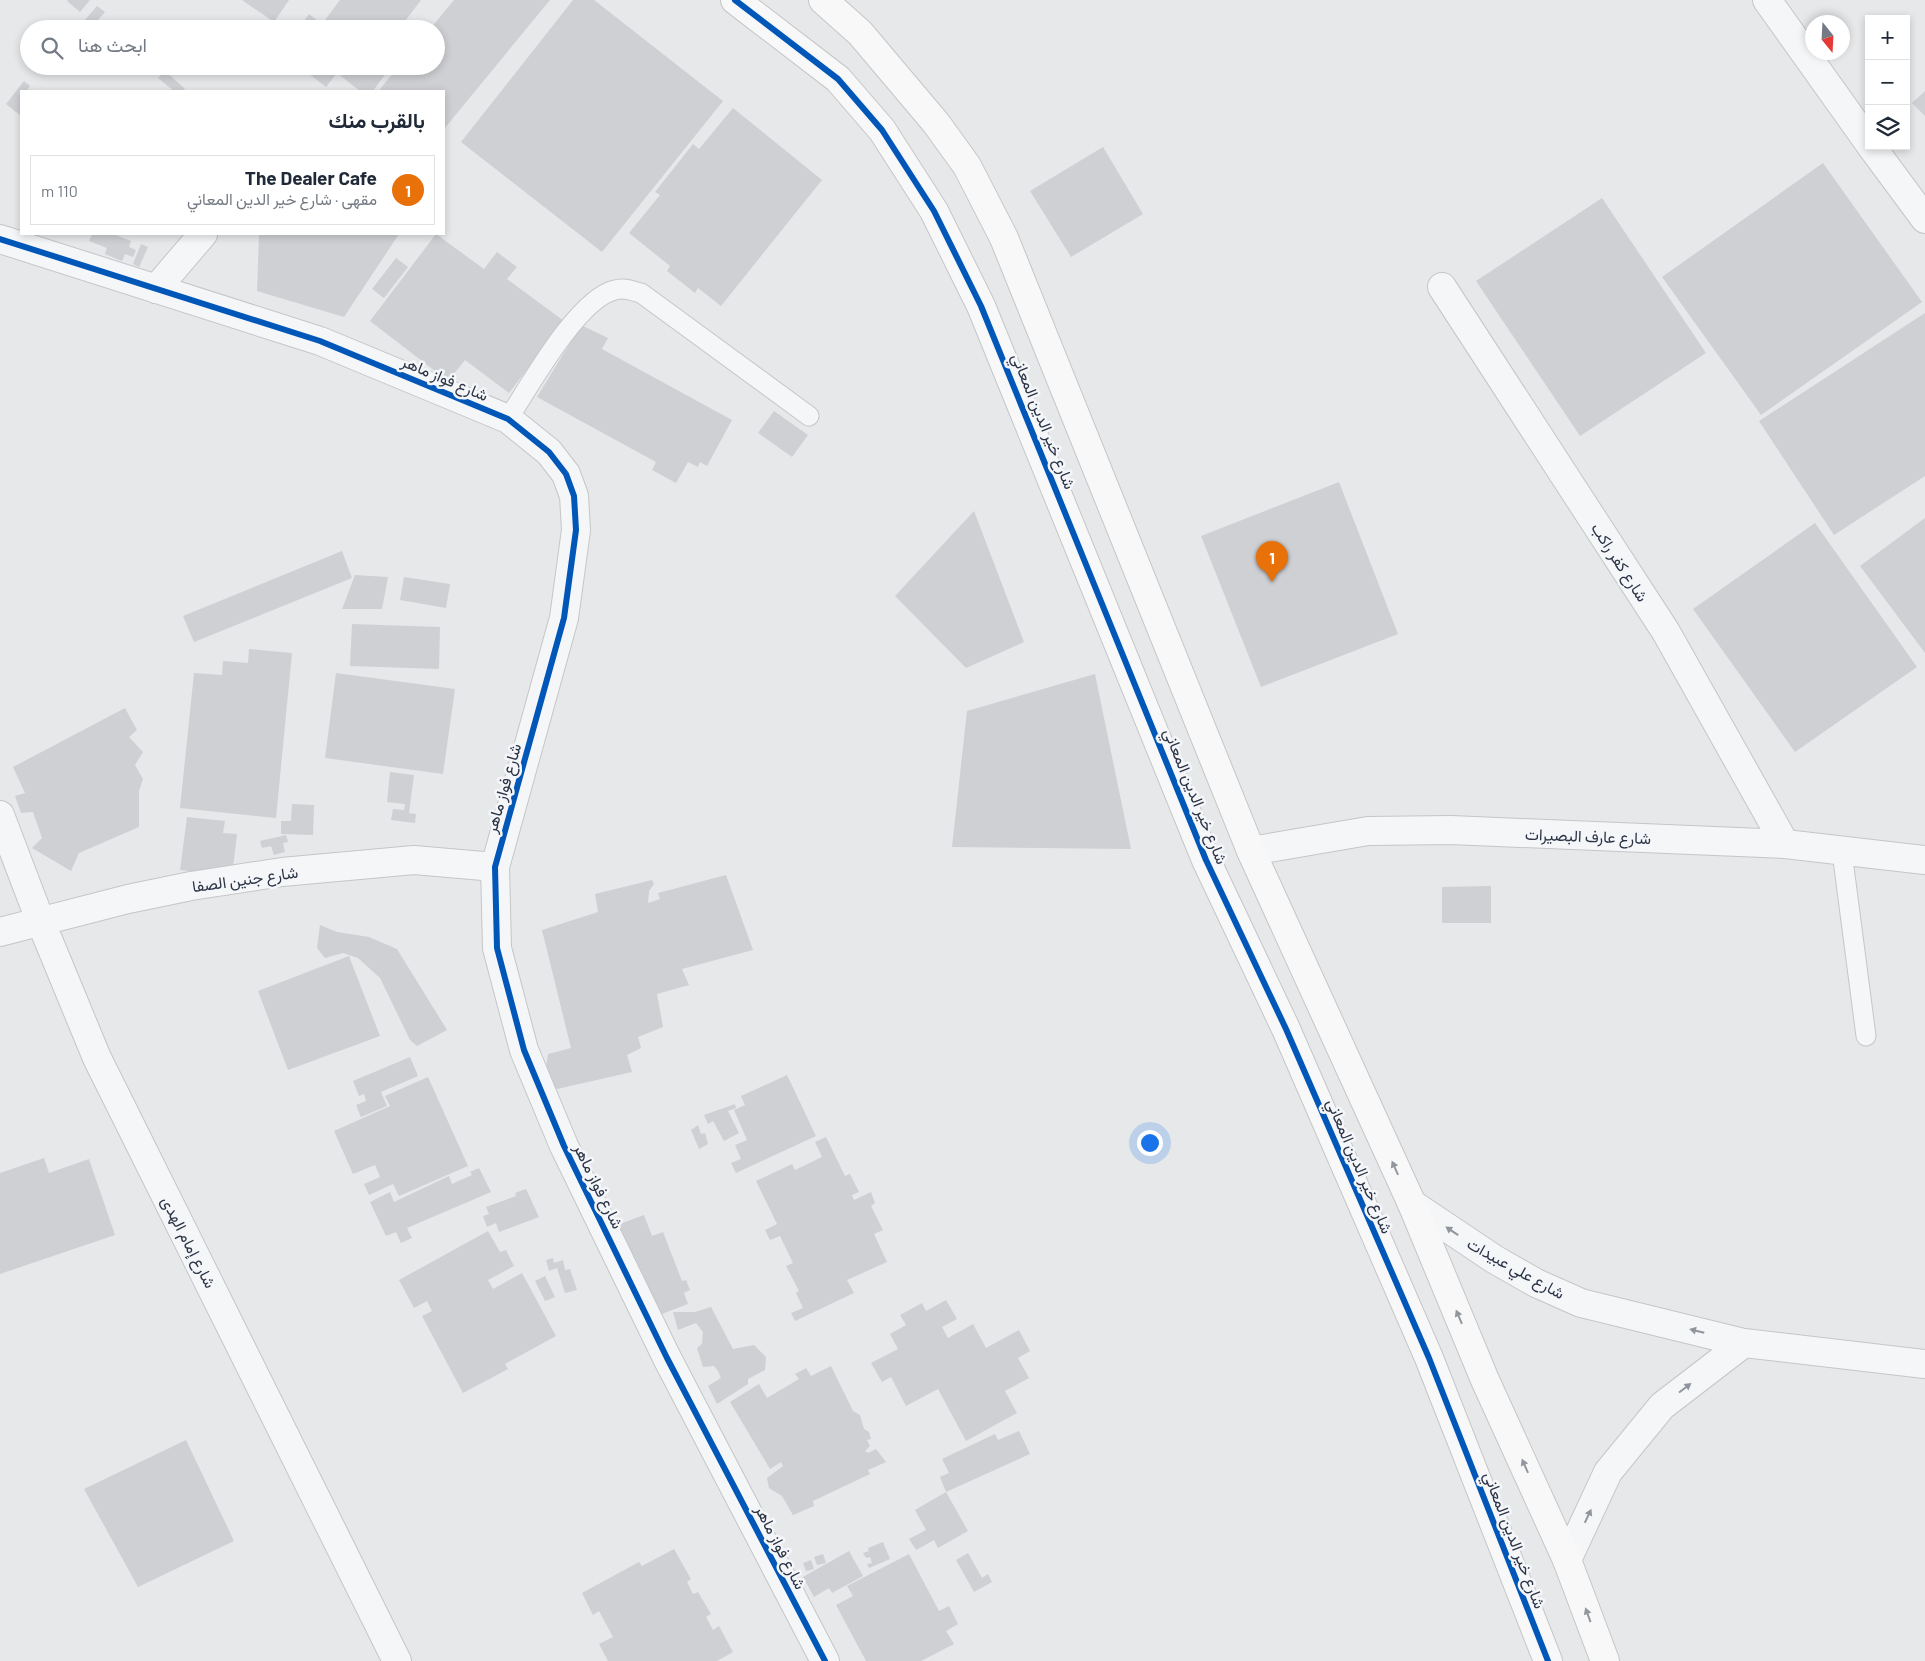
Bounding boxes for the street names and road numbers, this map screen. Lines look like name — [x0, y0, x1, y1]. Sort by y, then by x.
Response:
street label: شارع فواز ماهر — [397, 350, 491, 407]
street label: شارع خير الدين المعاني — [1004, 350, 1080, 493]
street label: شارع كفر راكب — [1585, 519, 1653, 606]
street label: شارع خير الدين المعاني — [1156, 725, 1232, 868]
street label: شارع فواز ماهر — [480, 741, 527, 837]
street label: شارع عارف البصيرات — [1525, 824, 1651, 850]
street label: شارع جنين الصفا — [191, 862, 300, 898]
street label: شارع خير الدين المعاني — [1319, 1095, 1397, 1238]
street label: شارع فواز ماهر — [568, 1139, 628, 1233]
street label: شارع إمام الهدى — [155, 1193, 221, 1292]
street label: شارع علي عبيدات — [1462, 1233, 1568, 1307]
street label: شارع خير الدين المعاني — [1476, 1469, 1550, 1613]
street label: شارع فواز ماهر — [749, 1500, 811, 1594]

